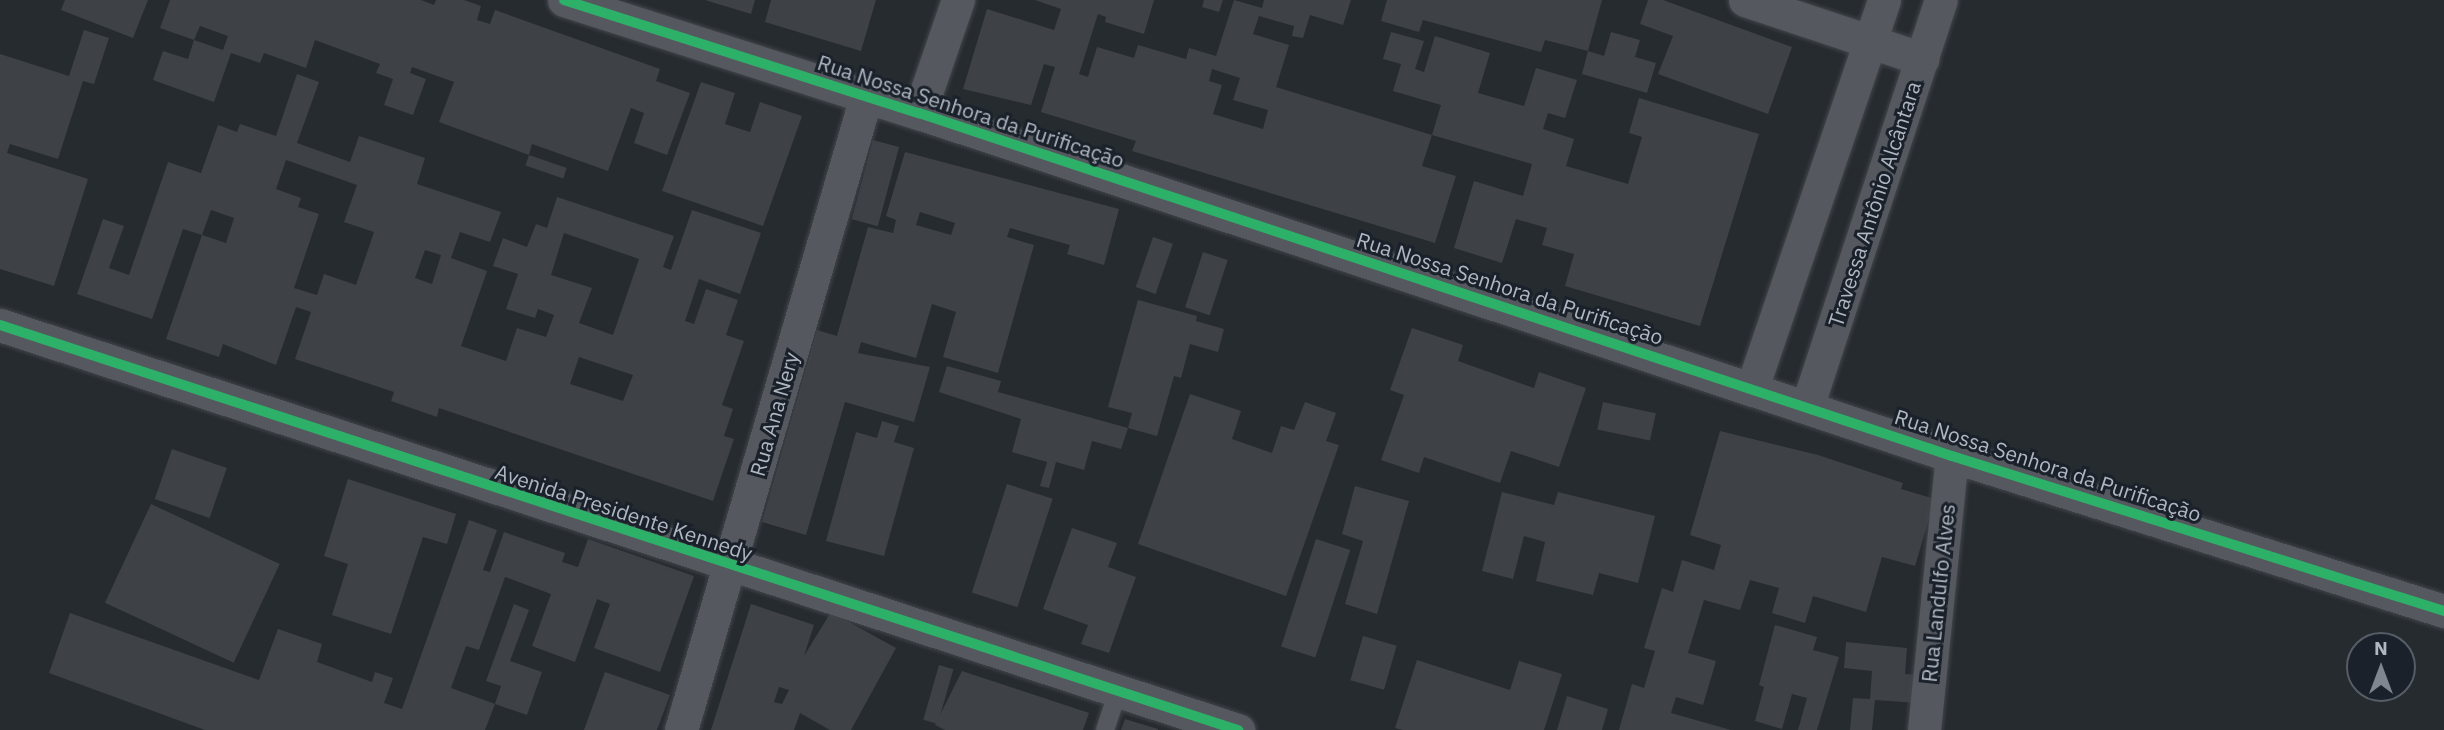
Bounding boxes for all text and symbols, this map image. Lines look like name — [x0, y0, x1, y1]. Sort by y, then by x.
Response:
street label: Rua Nossa Senhora da Purificação — [814, 49, 1128, 173]
street label: Travessa Antônio Alcântara — [1822, 78, 1926, 330]
street label: Rua Nossa Senhora da Purificação — [1353, 226, 1667, 350]
street label: Rua Ana Nery — [744, 349, 804, 479]
street label: Rua Nossa Senhora da Purificação — [1891, 403, 2205, 527]
street label: Avenida Presidente Kennedy — [492, 458, 756, 566]
street label: Rua Landulfo Alves — [1916, 503, 1960, 683]
north arrow — [2346, 632, 2416, 702]
text: N — [2374, 636, 2388, 660]

